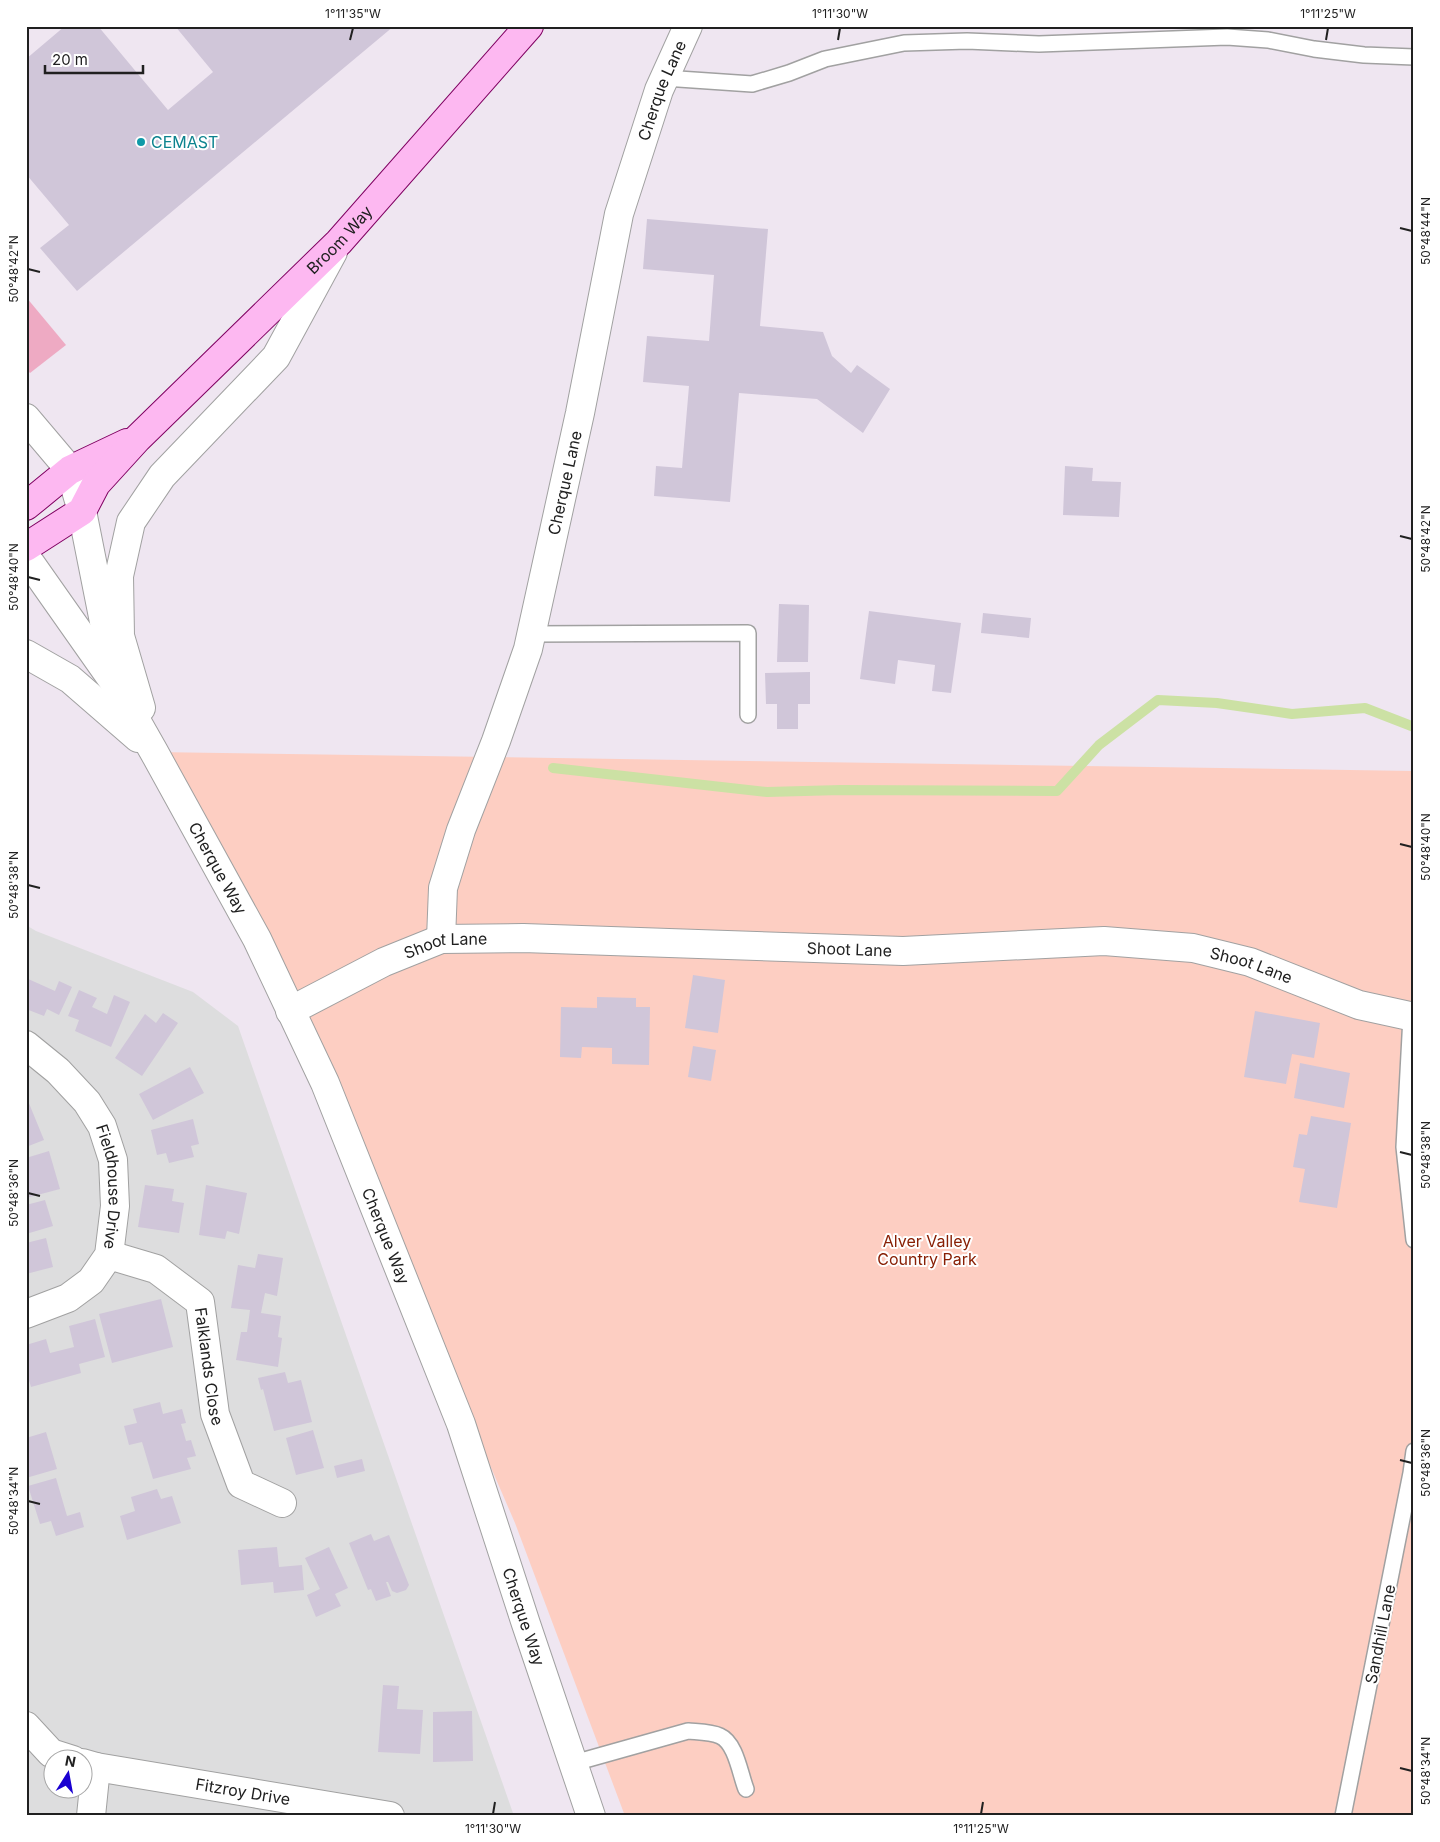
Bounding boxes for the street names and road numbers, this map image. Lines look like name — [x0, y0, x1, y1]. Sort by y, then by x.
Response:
street label: Cherque Lane — [633, 37, 690, 143]
street label: Broom Way — [302, 201, 376, 278]
street label: Cherque Lane — [543, 429, 586, 537]
street label: Cherque Way — [185, 819, 251, 918]
street label: Shoot Lane — [401, 928, 487, 963]
street label: Shoot Lane — [806, 938, 892, 961]
street label: Shoot Lane — [1208, 943, 1295, 988]
street label: Fieldhouse Drive — [92, 1122, 125, 1251]
street label: Cherque Way — [358, 1185, 414, 1287]
street label: Falklands Close — [191, 1306, 228, 1428]
street label: Cherque Way — [498, 1565, 549, 1668]
street label: Sandhill Lane — [1361, 1583, 1399, 1685]
street label: Fitzroy Drive — [194, 1774, 292, 1809]

